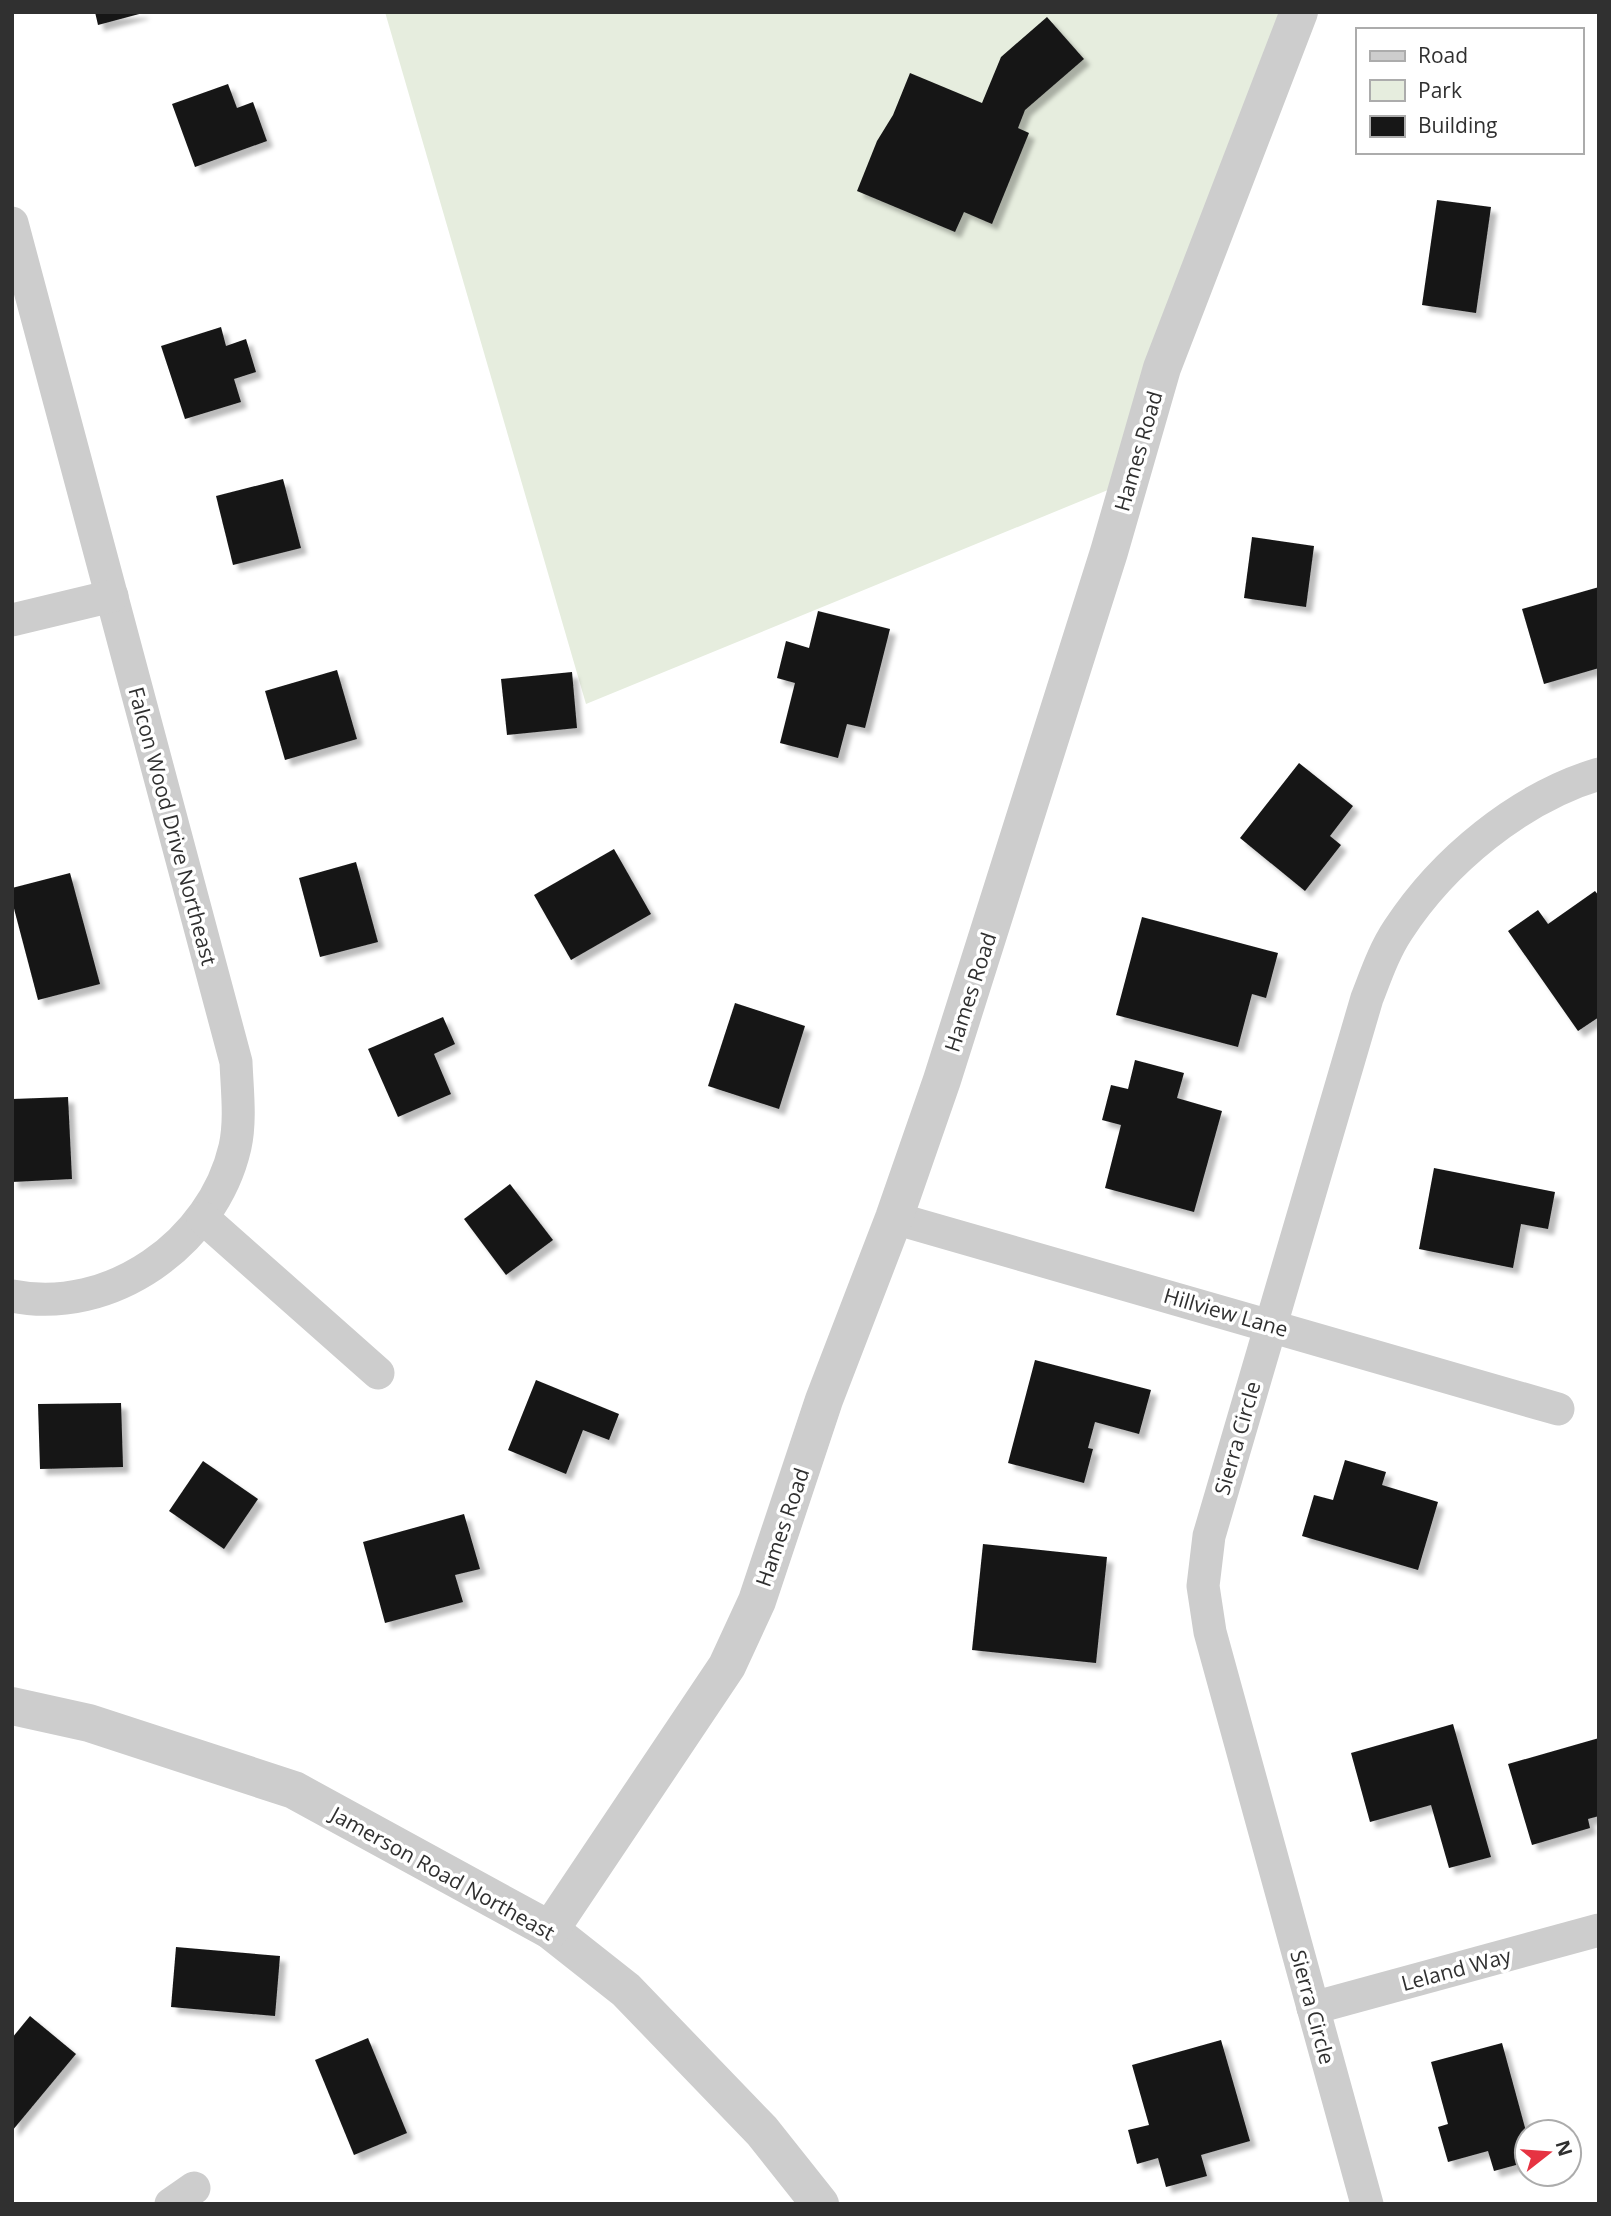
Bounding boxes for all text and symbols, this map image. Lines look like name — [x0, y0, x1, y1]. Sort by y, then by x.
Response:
legend — [1356, 28, 1583, 154]
text: Road — [1418, 41, 1468, 69]
text: Park — [1418, 76, 1462, 104]
text: Building — [1418, 111, 1497, 139]
street label: Hames Road — [1107, 388, 1169, 514]
street label: Falcon Wood Drive Northeast — [122, 684, 224, 968]
street label: Hames Road — [938, 929, 1002, 1055]
street label: Hillview Lane — [1161, 1281, 1291, 1343]
street label: Sierra Circle — [1207, 1378, 1267, 1498]
street label: Hames Road — [749, 1464, 815, 1590]
street label: Jamerson Road Northeast — [324, 1799, 560, 1946]
street label: Leland Way — [1398, 1941, 1514, 1997]
street label: Sierra Circle — [1284, 1947, 1342, 2067]
north arrow — [1513, 2118, 1583, 2188]
text: N — [1550, 2137, 1579, 2159]

